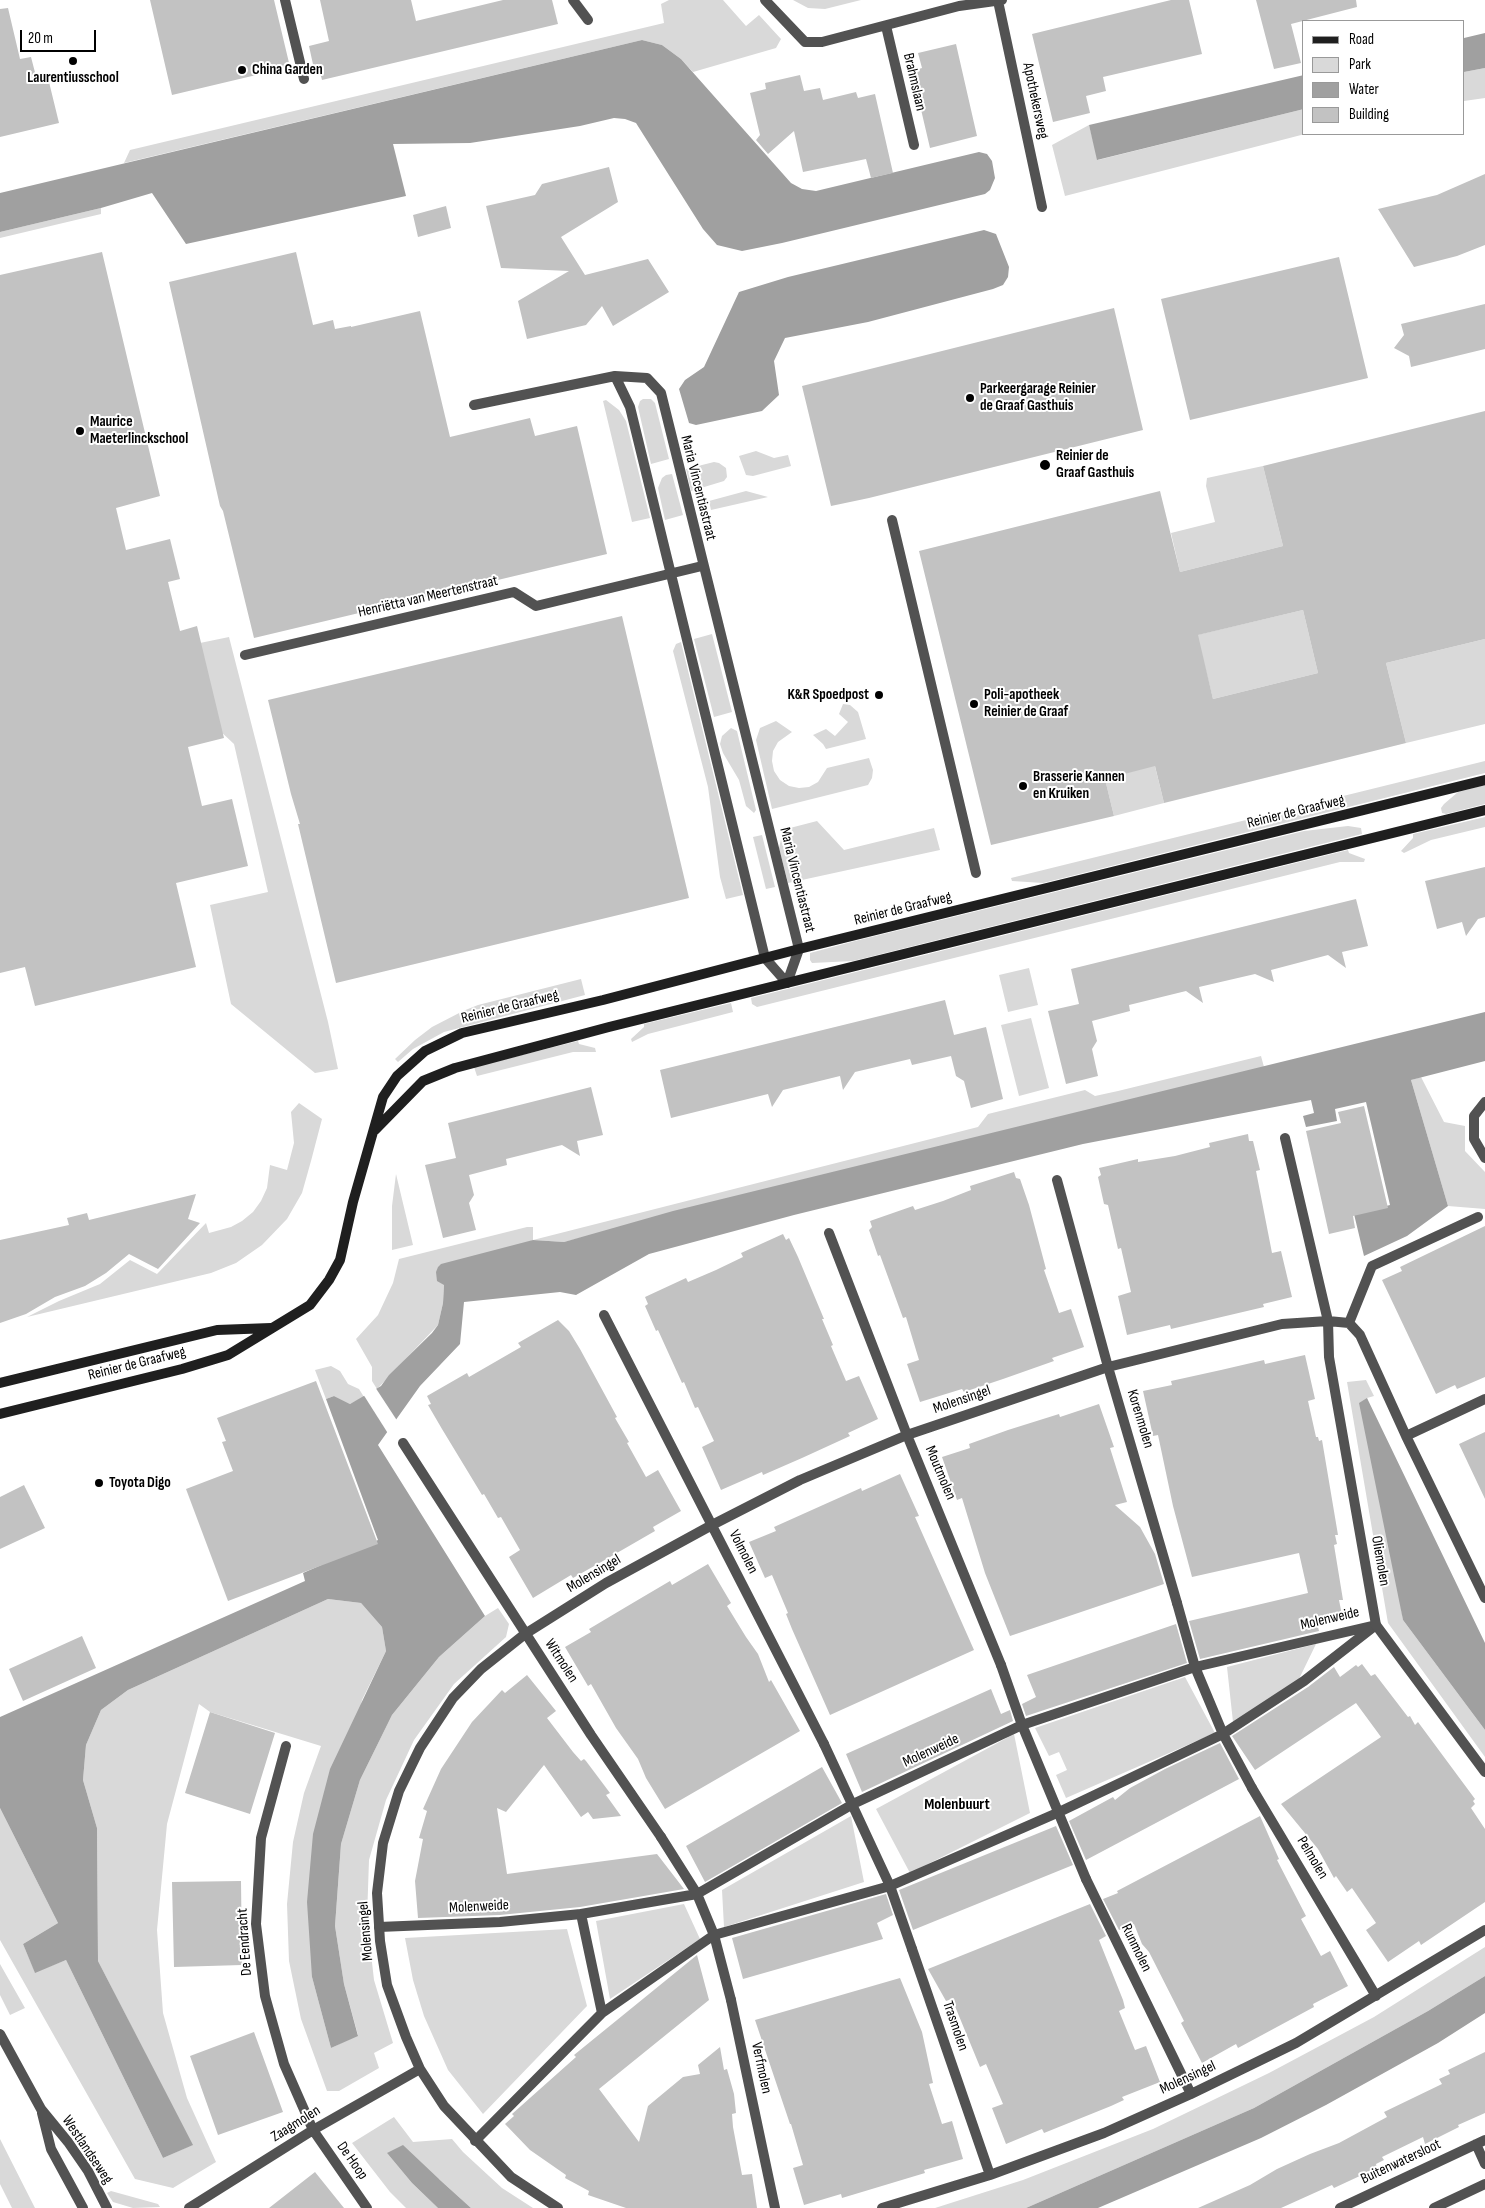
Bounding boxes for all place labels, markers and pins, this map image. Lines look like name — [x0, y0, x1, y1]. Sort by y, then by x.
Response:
marker: Laurentiusschool — [67, 55, 79, 67]
place label: China Garden — [252, 61, 323, 79]
marker: China Garden — [236, 64, 248, 76]
place label: Laurentiusschool — [27, 69, 119, 87]
place label: Parkeergarage Reinier de Graaf Gasthuis — [980, 380, 1096, 415]
marker: Parkeergarage Reinier de Graaf Gasthuis — [964, 392, 976, 404]
place label: Maurice Maeterlinckschool — [90, 413, 188, 448]
marker: Maurice Maeterlinckschool — [74, 425, 86, 437]
place label: Reinier de Graaf Gasthuis — [1056, 447, 1134, 482]
marker: Reinier de Graaf Gasthuis — [1038, 458, 1052, 472]
place label: K&R Spoedpost — [787, 686, 869, 704]
place label: Poli-apotheek Reinier de Graaf — [984, 686, 1068, 721]
marker: K&R Spoedpost — [873, 689, 885, 701]
marker: Poli-apotheek Reinier de Graaf — [968, 698, 980, 710]
place label: Brasserie Kannen en Kruiken — [1033, 768, 1125, 803]
marker: Brasserie Kannen en Kruiken — [1017, 780, 1029, 792]
place label: Toyota Digo — [109, 1474, 171, 1492]
marker: Toyota Digo — [93, 1477, 105, 1489]

